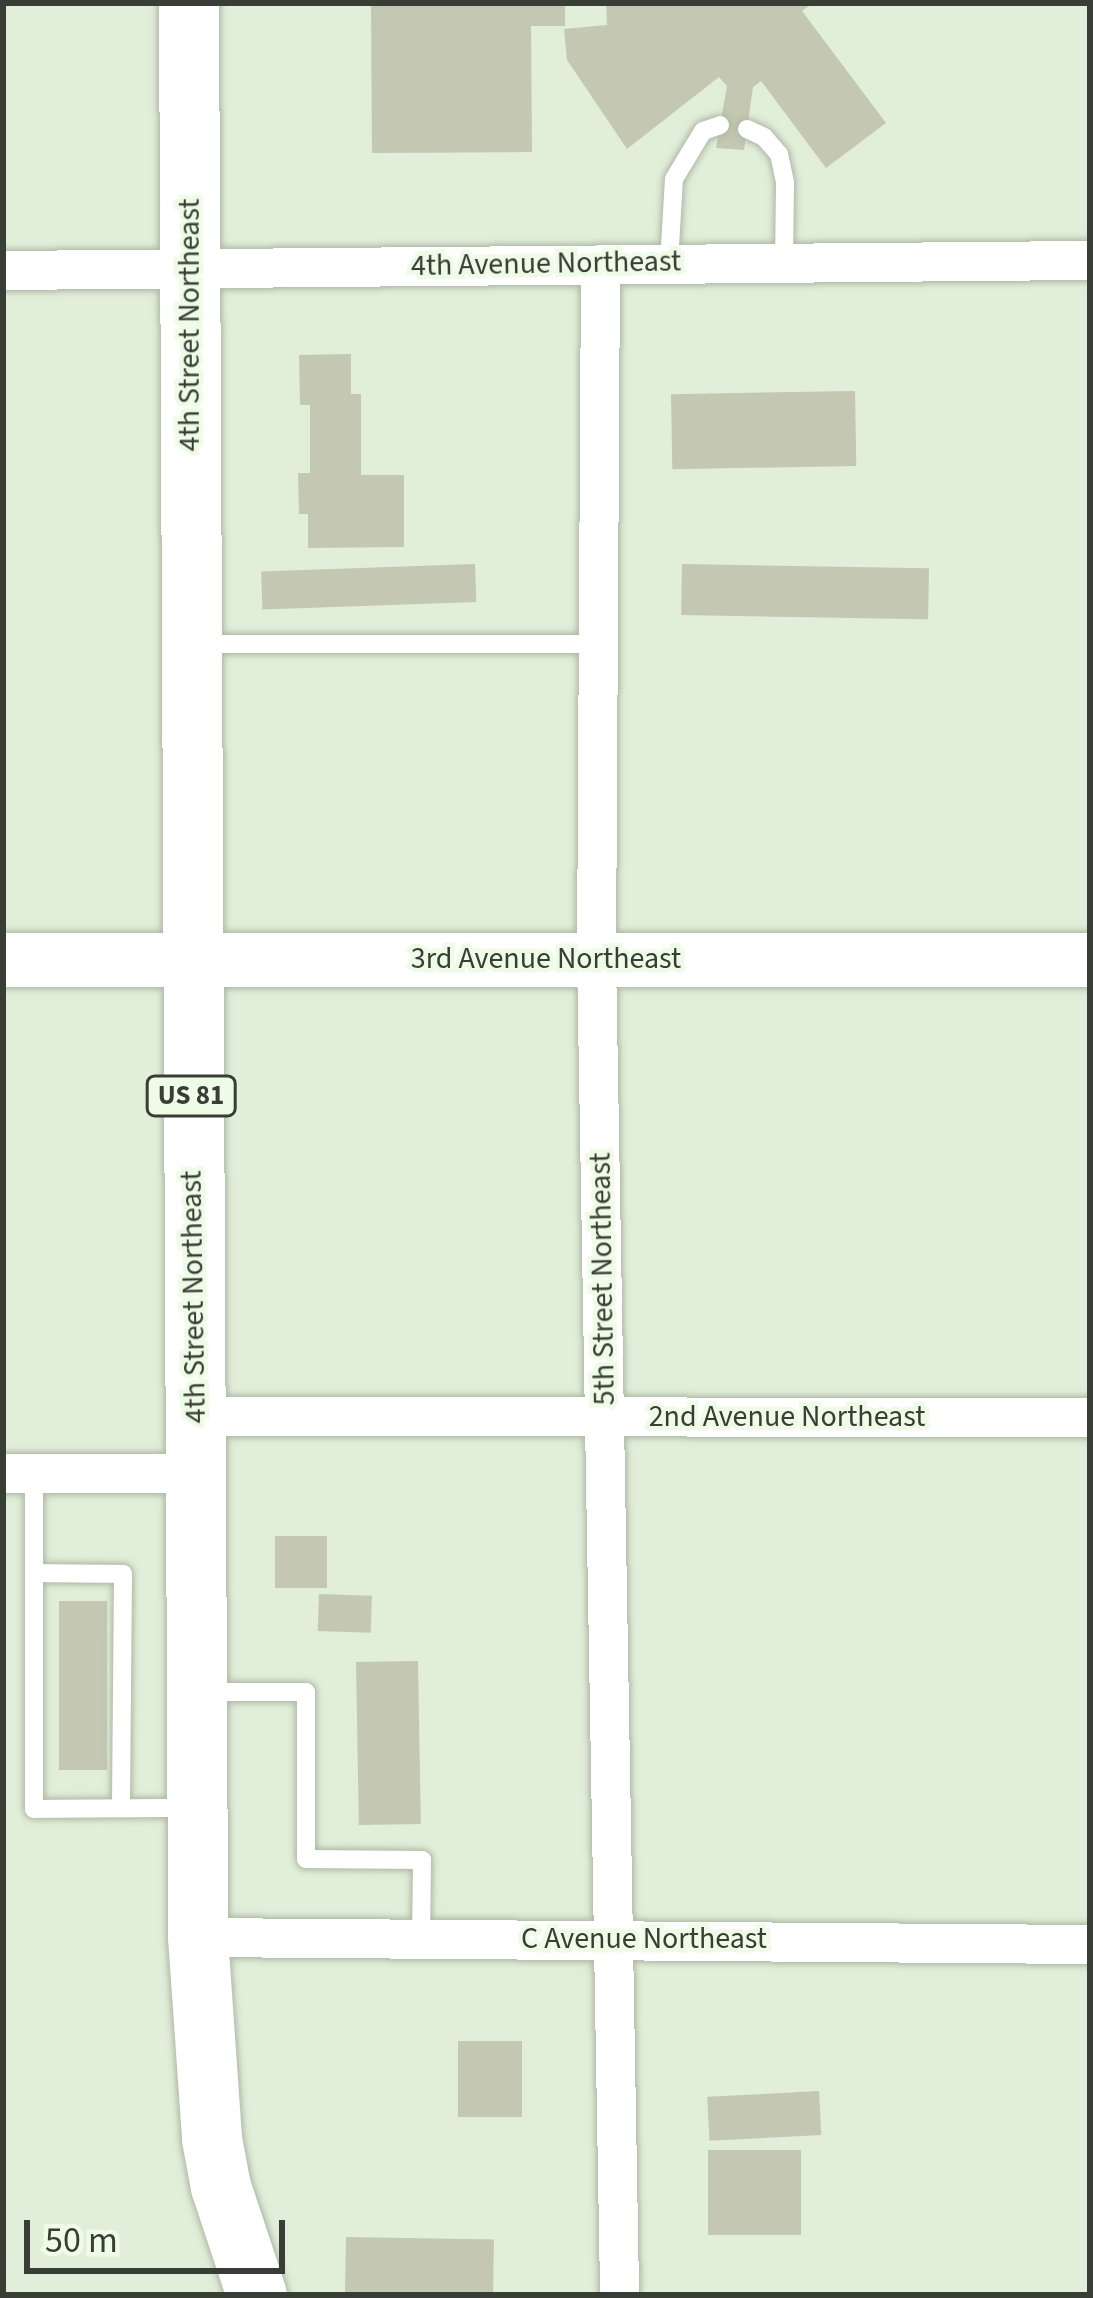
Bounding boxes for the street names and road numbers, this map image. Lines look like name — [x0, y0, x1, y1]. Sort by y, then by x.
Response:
street label: 4th Street Northeast — [172, 199, 208, 451]
street label: 4th Avenue Northeast — [411, 244, 681, 284]
street label: 3rd Avenue Northeast — [411, 941, 681, 977]
road number: US 81 — [143, 1075, 239, 1117]
street label: 5th Street Northeast — [583, 1152, 623, 1406]
street label: 4th Street Northeast — [174, 1170, 214, 1424]
street label: 2nd Avenue Northeast — [649, 1399, 925, 1435]
street label: C Avenue Northeast — [521, 1921, 767, 1957]

